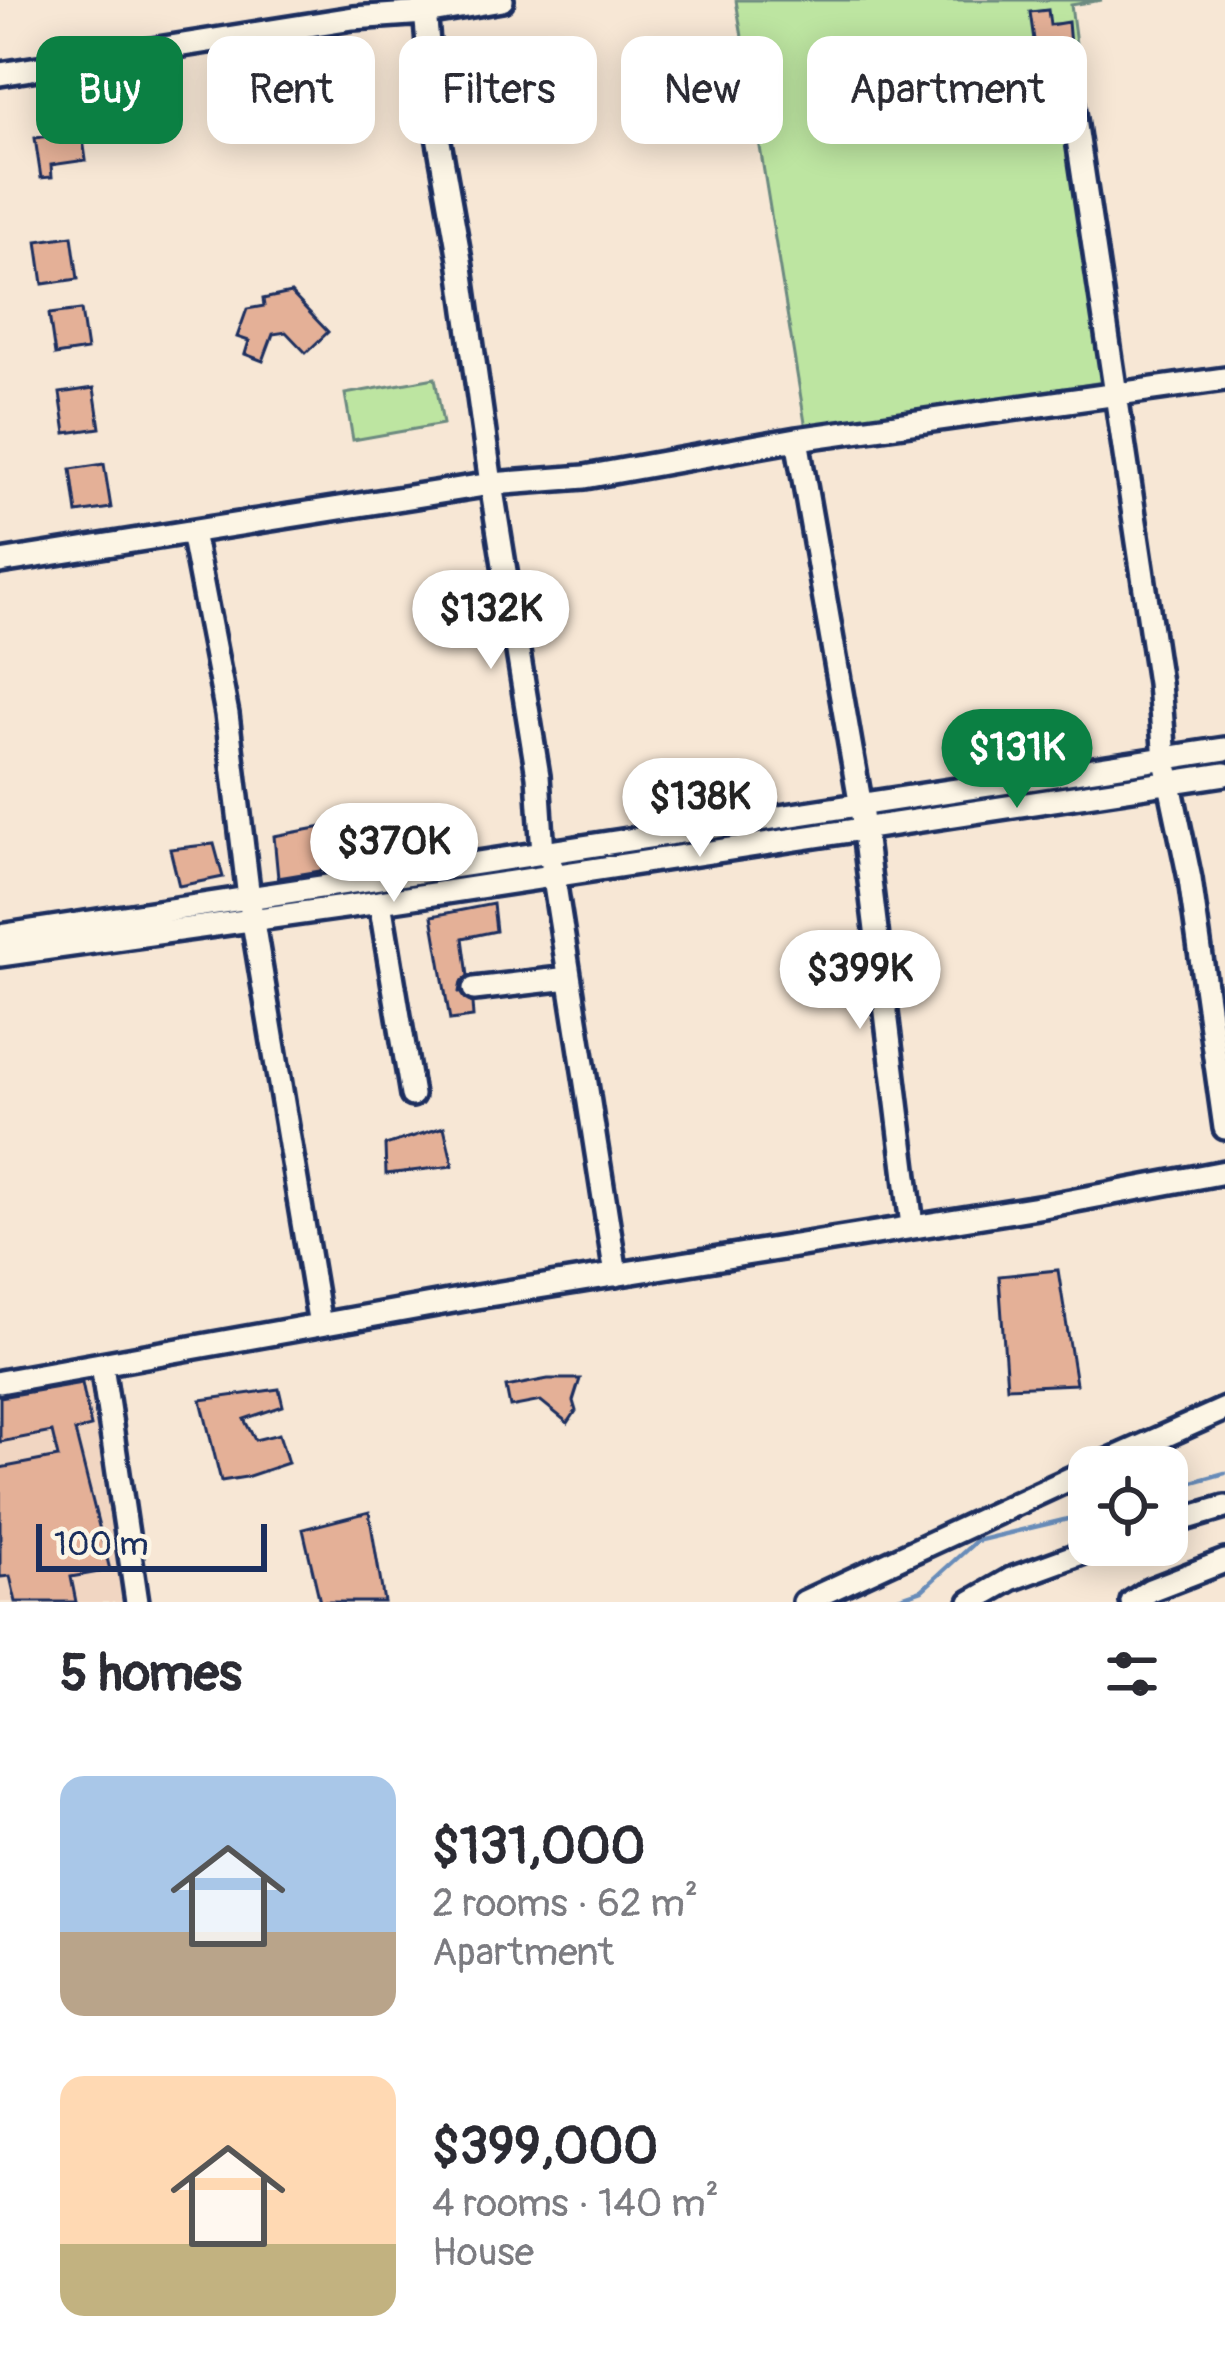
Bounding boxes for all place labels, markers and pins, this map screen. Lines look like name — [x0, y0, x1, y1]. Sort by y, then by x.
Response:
pin: $132K — [407, 570, 575, 672]
pin: $131K — [933, 709, 1101, 811]
pin: $138K — [616, 758, 784, 860]
pin: $370K — [310, 803, 478, 905]
pin: $399K — [776, 930, 944, 1032]

